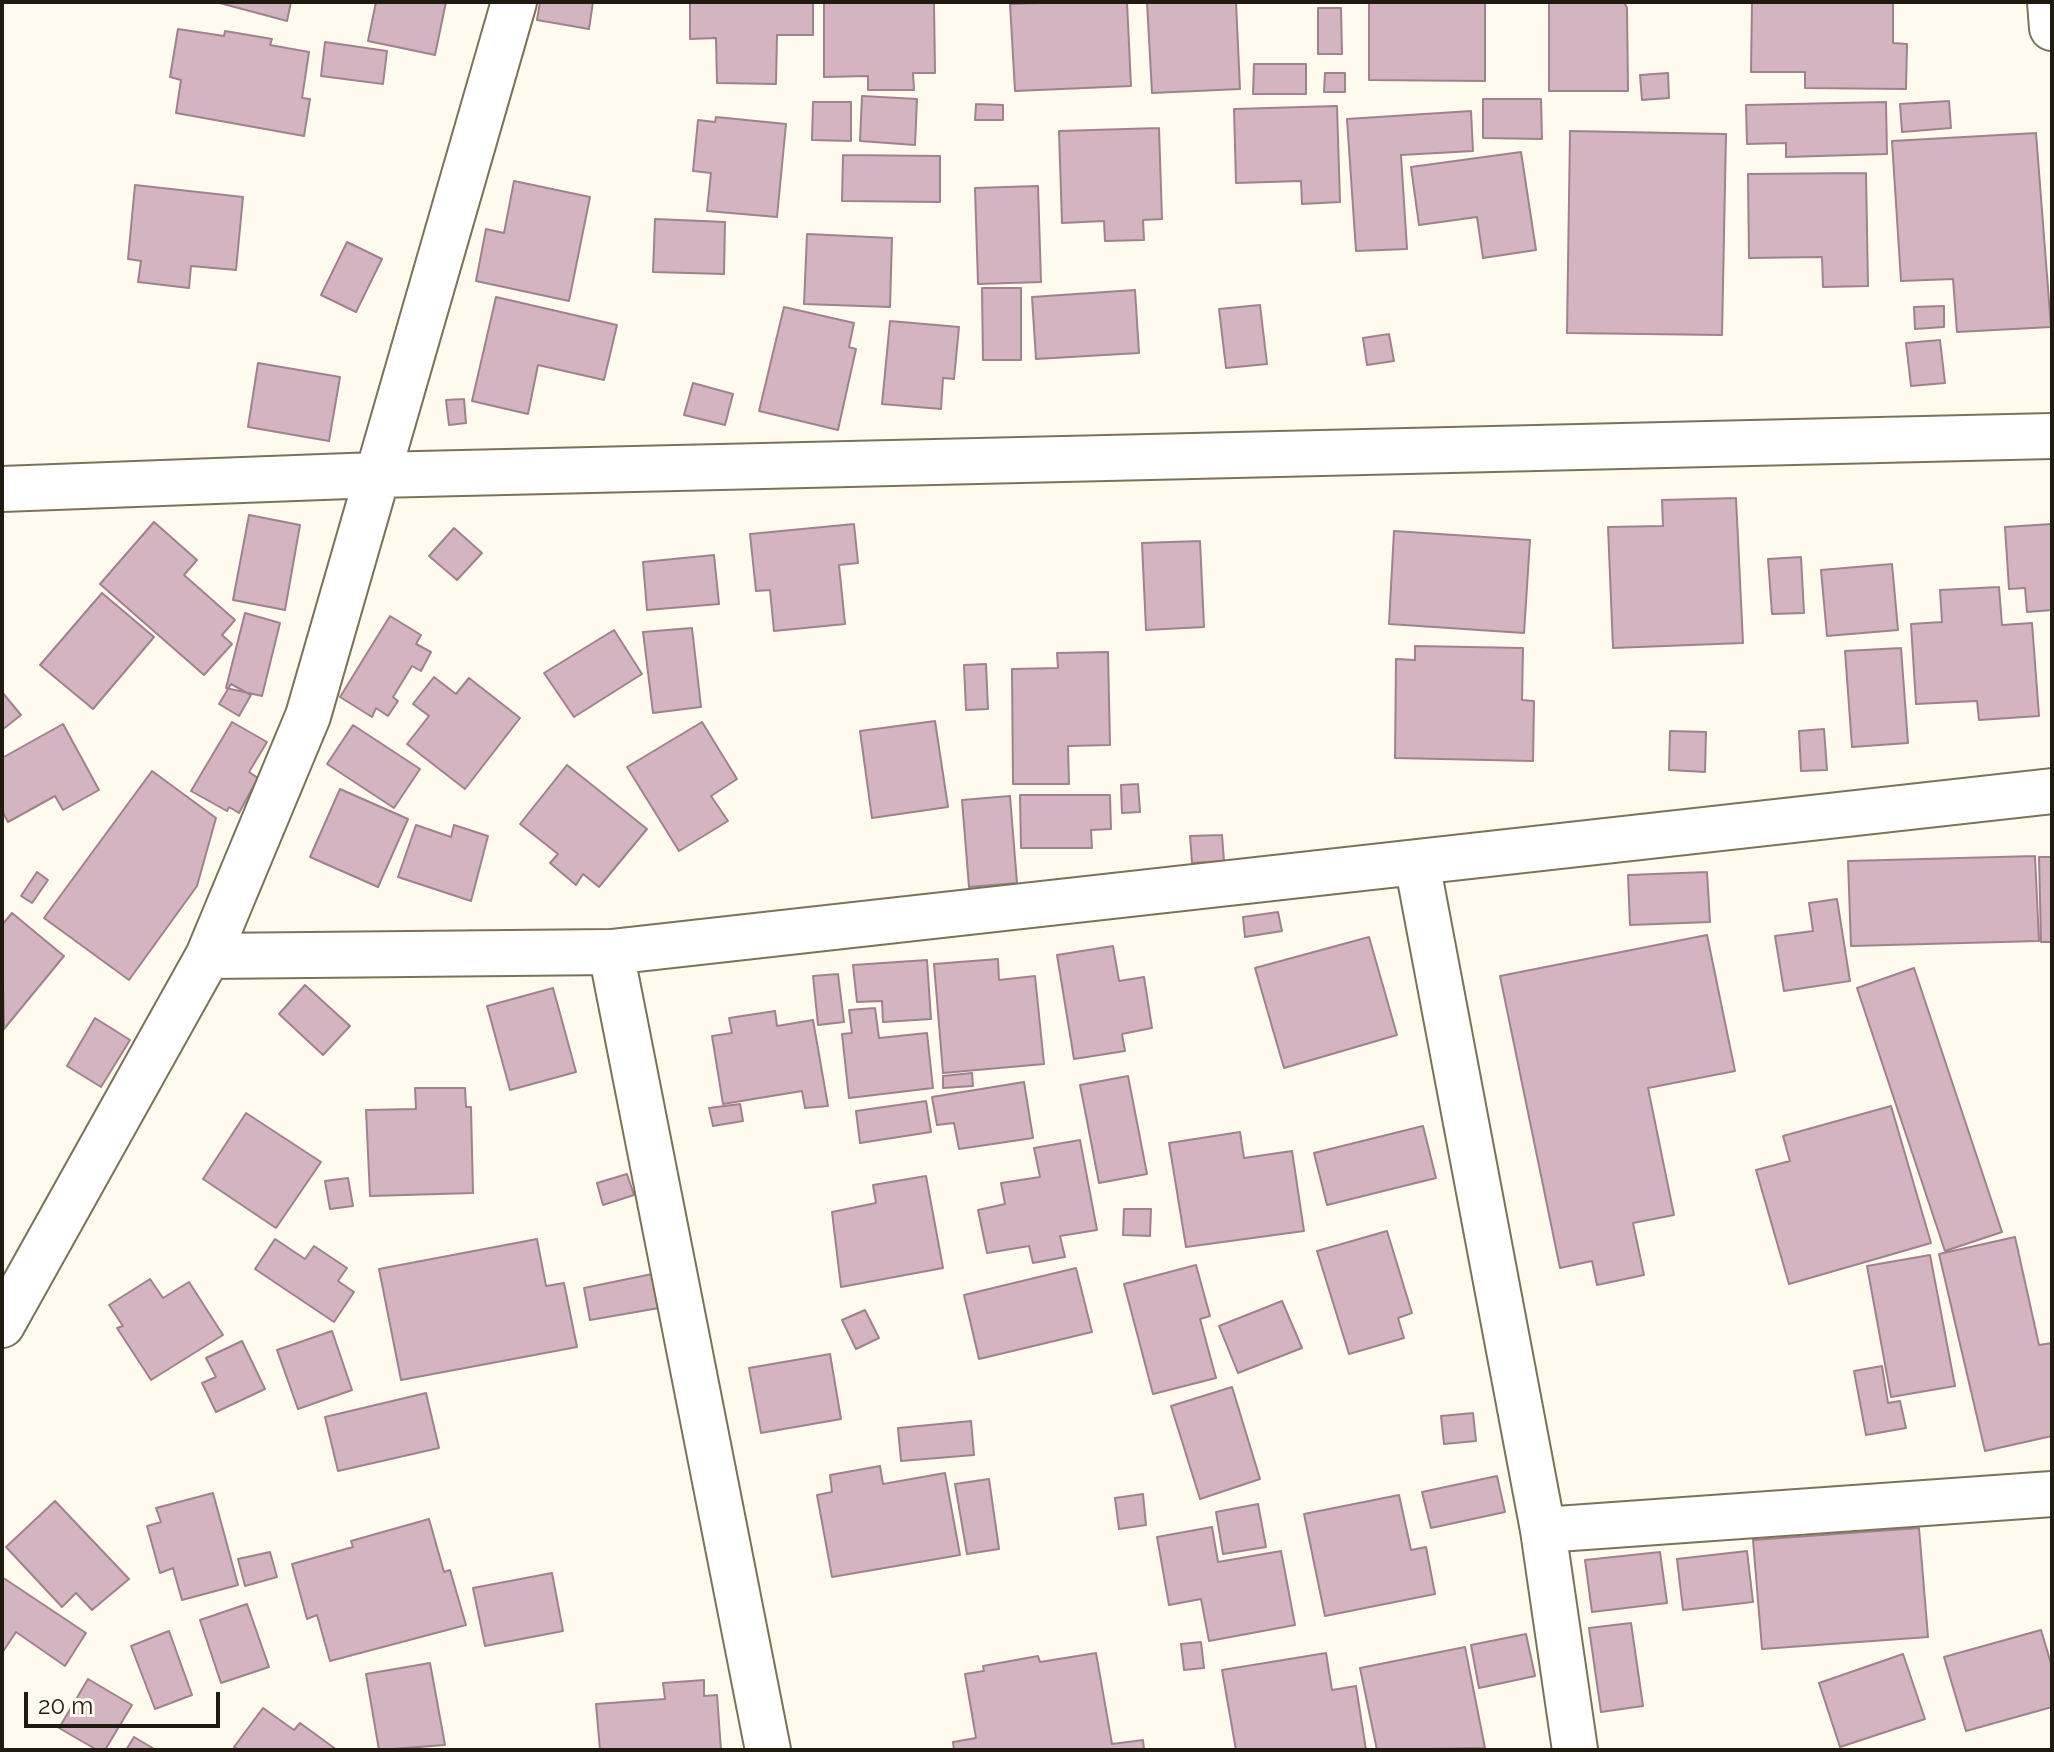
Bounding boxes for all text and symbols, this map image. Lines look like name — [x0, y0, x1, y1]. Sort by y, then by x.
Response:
scale bar — [28, 1676, 224, 1726]
text: 20 m — [38, 1691, 93, 1720]

